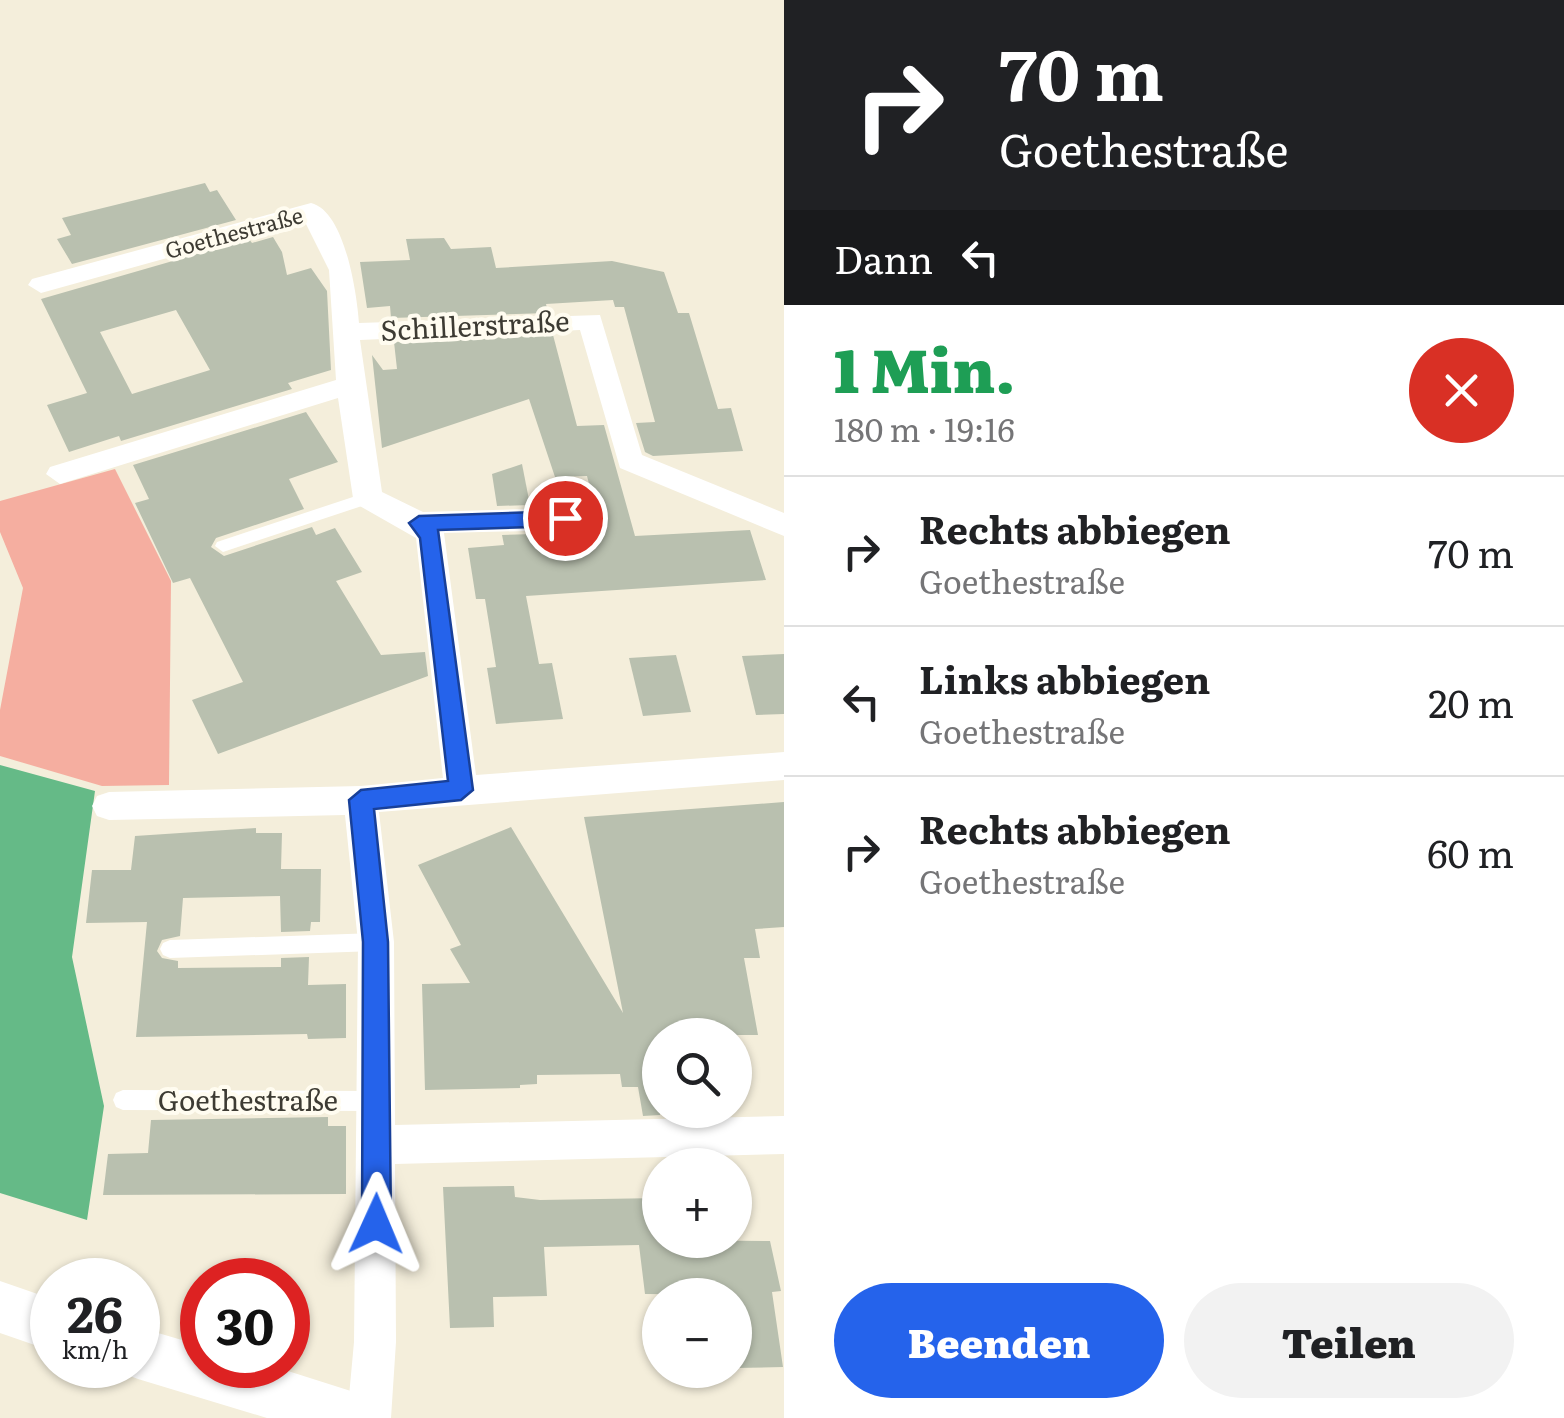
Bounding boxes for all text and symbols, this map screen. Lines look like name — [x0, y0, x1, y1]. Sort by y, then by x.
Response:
text: 70 m — [999, 19, 1164, 123]
icon: right — [834, 40, 964, 170]
text: Goethestraße — [999, 114, 1289, 181]
street label: Goethestraße — [161, 197, 306, 266]
text: Dann — [834, 229, 933, 286]
icon: left — [953, 230, 1008, 285]
street label: Schillerstraße — [379, 298, 571, 350]
text: 1 Min. — [834, 322, 1015, 411]
button: close — [1409, 338, 1514, 443]
text: 180 m · 19:16 — [834, 404, 1015, 452]
pin — [523, 476, 608, 561]
icon: arrive — [538, 491, 593, 546]
text: Rechts abbiegen — [919, 499, 1231, 556]
text: 70 m — [1428, 523, 1514, 580]
icon: right — [834, 524, 889, 579]
text: Goethestraße — [919, 556, 1125, 604]
text: Links abbiegen — [919, 649, 1210, 706]
text: 20 m — [1428, 673, 1514, 730]
icon: left — [834, 674, 889, 729]
text: Goethestraße — [919, 706, 1125, 754]
text: Rechts abbiegen — [919, 799, 1231, 856]
text: 60 m — [1427, 823, 1514, 880]
icon: right — [834, 824, 889, 879]
text: Goethestraße — [919, 856, 1125, 904]
map controls — [642, 1018, 752, 1388]
button: search — [642, 1018, 752, 1128]
street label: Goethestraße — [158, 1078, 338, 1120]
button: + — [642, 1148, 752, 1258]
position arrow — [324, 1172, 428, 1276]
speed limit sign: 30 — [180, 1258, 310, 1388]
text: 26 — [67, 1274, 123, 1348]
button: − — [642, 1278, 752, 1388]
button: Beenden — [834, 1283, 1164, 1398]
button: Teilen — [1184, 1283, 1514, 1398]
text: km/h — [62, 1330, 128, 1367]

